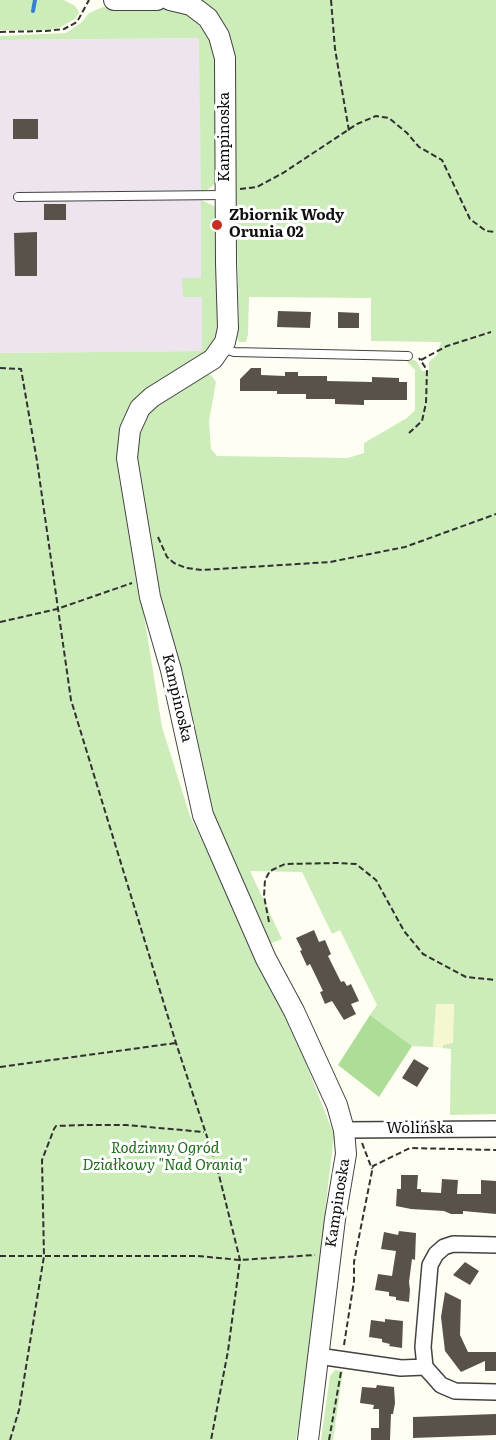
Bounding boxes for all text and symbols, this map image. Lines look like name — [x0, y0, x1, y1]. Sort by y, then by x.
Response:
street label: Kampinoska — [216, 92, 234, 182]
place label: Zbiornik Wody Orunia 02 — [229, 207, 344, 242]
marker: Zbiornik Wody Orunia 02 — [210, 218, 224, 232]
street label: Kampinoska — [158, 652, 196, 744]
street label: Wolińska — [386, 1120, 454, 1138]
park label: Rodzinny Ogród Działkowy "Nad Oranią" — [82, 1140, 248, 1175]
street label: Kampinoska — [322, 1157, 354, 1249]

